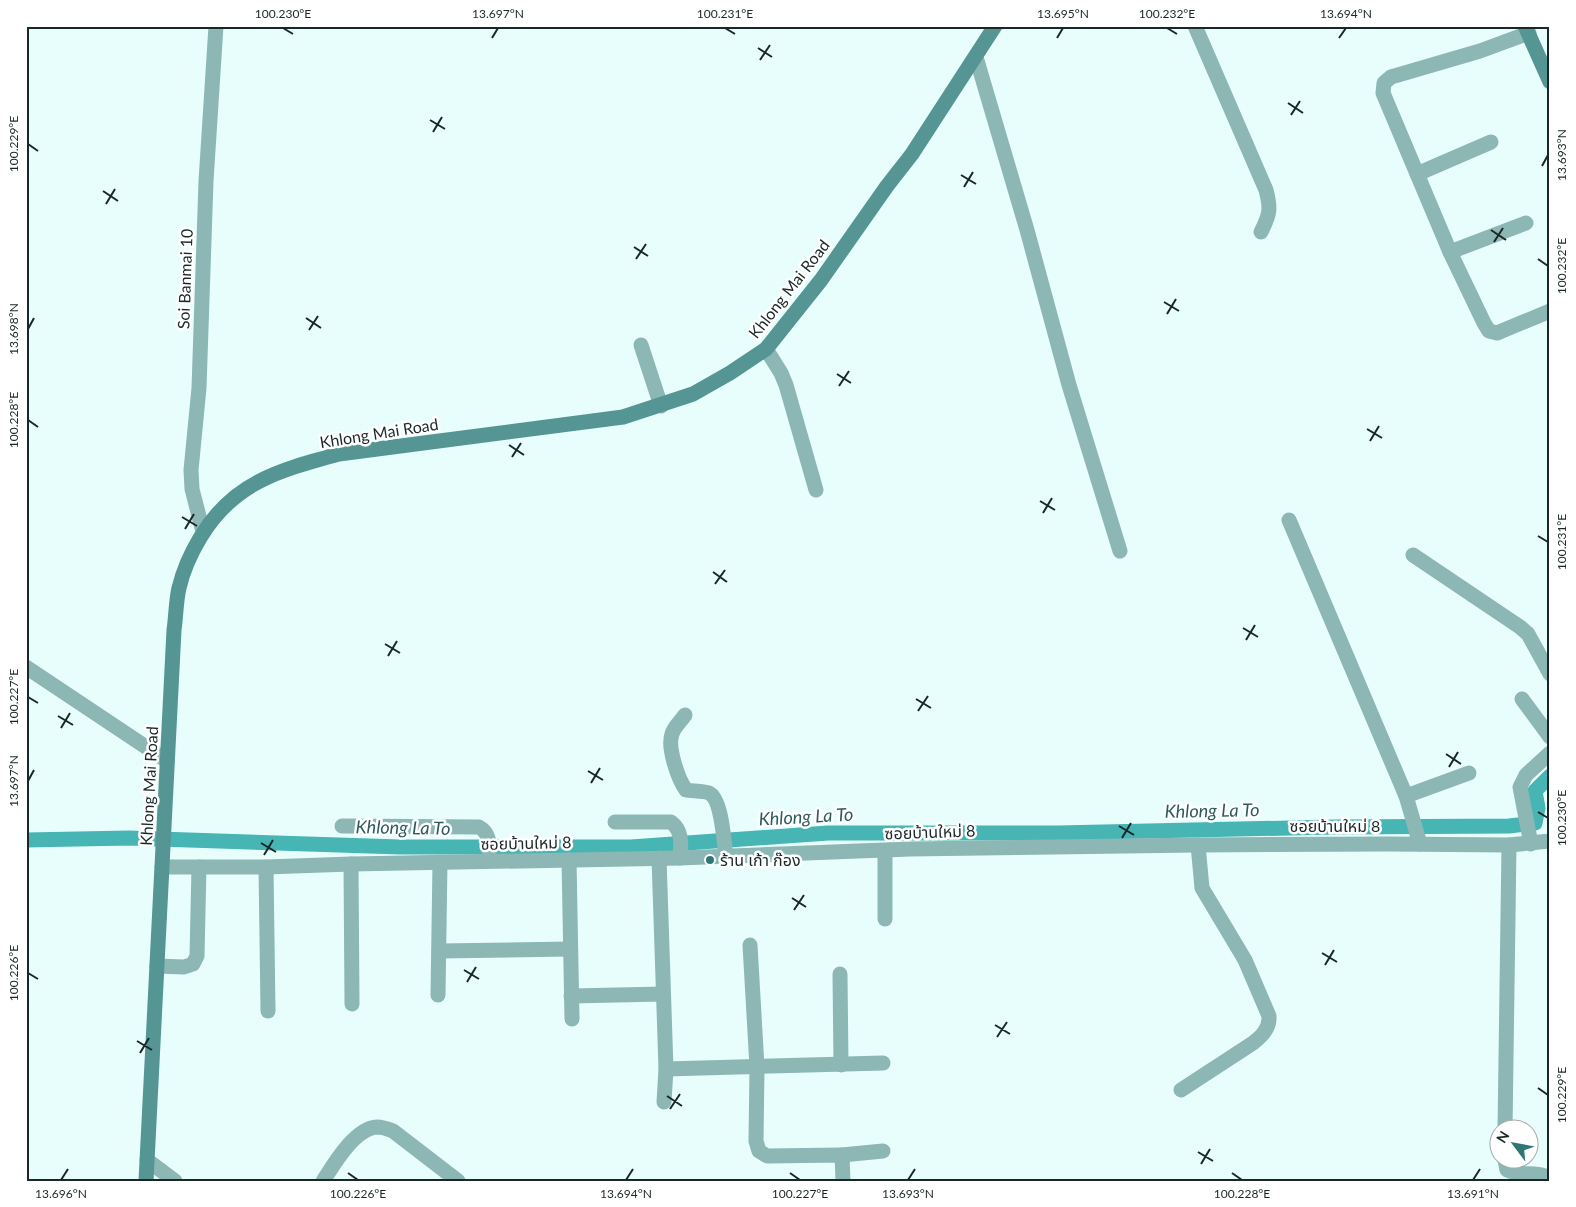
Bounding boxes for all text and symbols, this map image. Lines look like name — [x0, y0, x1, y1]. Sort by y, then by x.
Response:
text: 100.230°E — [255, 6, 311, 21]
text: 13.697°N — [472, 6, 524, 21]
text: 100.231°E — [697, 6, 753, 21]
text: 13.695°N — [1037, 6, 1089, 21]
text: 100.232°E — [1139, 6, 1195, 21]
text: 13.694°N — [1320, 6, 1372, 21]
text: 100.229°E — [6, 116, 21, 172]
text: 13.693°N — [1554, 129, 1569, 181]
street label: Soi Banmai 10 — [173, 229, 196, 329]
street label: Khlong Mai Road — [744, 236, 833, 342]
text: 100.232°E — [1554, 238, 1569, 294]
text: 13.698°N — [6, 303, 21, 355]
text: 100.228°E — [6, 392, 21, 448]
street label: Khlong Mai Road — [318, 414, 440, 451]
text: 100.231°E — [1554, 514, 1569, 570]
text: 100.227°E — [6, 669, 21, 725]
street label: Khlong Mai Road — [136, 726, 161, 846]
text: 13.697°N — [6, 755, 21, 807]
text: 100.230°E — [1554, 790, 1569, 846]
water label: Khlong La To — [1164, 798, 1260, 822]
water label: Khlong La To — [758, 803, 854, 829]
water label: Khlong La To — [355, 815, 451, 839]
street label: ซอยบ้านใหม่ 8 — [1290, 816, 1380, 835]
street label: ซอยบ้านใหม่ 8 — [884, 820, 976, 843]
street label: ซอยบ้านใหม่ 8 — [480, 832, 572, 853]
place label: ร้าน เก้า ก๊อง — [720, 850, 801, 869]
marker: ร้าน เก้า ก๊อง — [704, 854, 716, 866]
text: 100.226°E — [6, 945, 21, 1001]
text: 100.229°E — [1554, 1067, 1569, 1123]
north arrow — [1488, 1120, 1538, 1170]
text: N — [1492, 1128, 1513, 1146]
text: 13.696°N — [35, 1186, 87, 1201]
text: 100.226°E — [330, 1186, 386, 1201]
text: 13.694°N — [600, 1186, 652, 1201]
text: 100.227°E — [772, 1186, 828, 1201]
text: 13.693°N — [882, 1186, 934, 1201]
text: 100.228°E — [1214, 1186, 1270, 1201]
text: 13.691°N — [1447, 1186, 1499, 1201]

